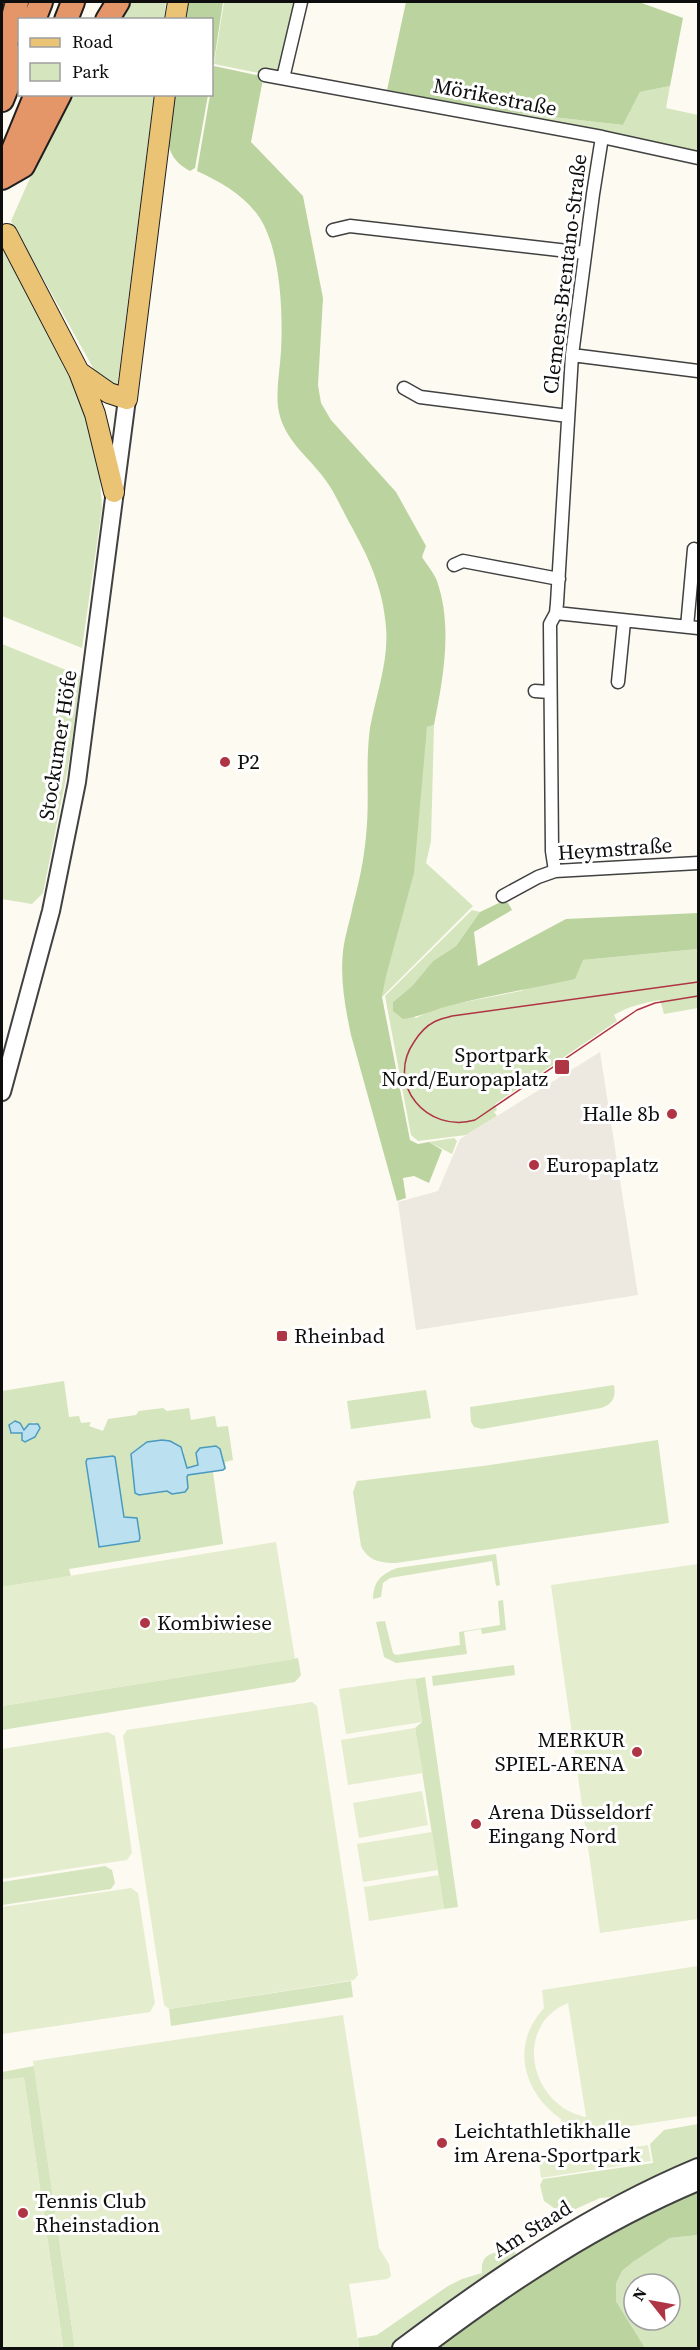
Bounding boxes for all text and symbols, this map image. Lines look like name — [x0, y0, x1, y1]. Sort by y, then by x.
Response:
legend — [18, 18, 213, 96]
text: Road — [72, 29, 113, 54]
text: Park — [72, 59, 109, 84]
street label: Mörikestraße — [431, 70, 559, 123]
street label: Clemens-Brentano-Straße — [535, 152, 594, 396]
street label: Stockumer Höfe — [31, 668, 84, 822]
place label: P2 — [237, 747, 260, 776]
marker: P2 — [218, 755, 232, 769]
street label: Heymstraße — [557, 830, 673, 867]
place label: Sportpark Nord/Europaplatz — [381, 1040, 549, 1093]
marker: Sportpark Nord/Europaplatz — [553, 1058, 571, 1076]
place label: Halle 8b — [582, 1099, 660, 1128]
marker: Halle 8b — [665, 1107, 679, 1121]
place label: Europaplatz — [546, 1150, 659, 1179]
marker: Europaplatz — [527, 1158, 541, 1172]
place label: Rheinbad — [294, 1321, 385, 1350]
marker: Rheinbad — [275, 1329, 289, 1343]
place label: Kombiwiese — [157, 1608, 272, 1637]
marker: Kombiwiese — [138, 1616, 152, 1630]
place label: MERKUR SPIEL-ARENA — [495, 1725, 625, 1778]
marker: MERKUR SPIEL-ARENA — [630, 1745, 644, 1759]
place label: Arena Düsseldorf Eingang Nord — [488, 1797, 653, 1850]
marker: Arena Düsseldorf Eingang Nord — [469, 1817, 483, 1831]
place label: Leichtathletikhalle im Arena-Sportpark — [454, 2116, 641, 2169]
marker: Leichtathletikhalle im Arena-Sportpark — [435, 2136, 449, 2150]
place label: Tennis Club Rheinstadion — [35, 2186, 160, 2239]
street label: Am Staad — [487, 2193, 577, 2264]
marker: Tennis Club Rheinstadion — [16, 2206, 30, 2220]
north arrow — [622, 2272, 682, 2332]
text: N — [627, 2283, 652, 2305]

